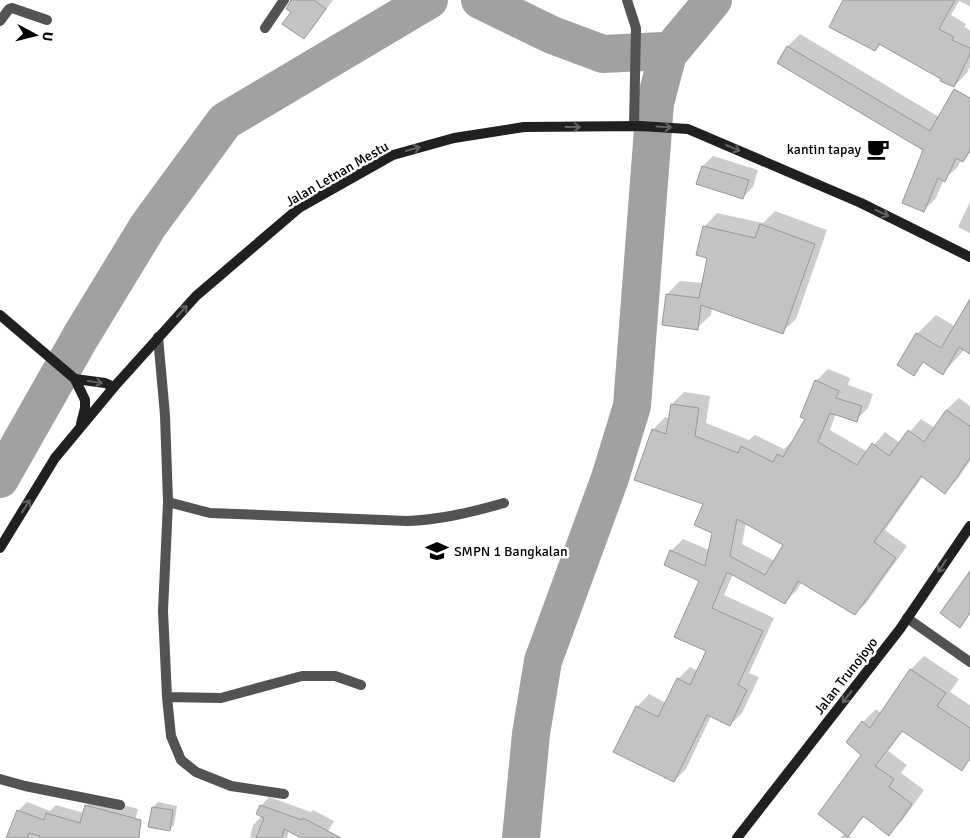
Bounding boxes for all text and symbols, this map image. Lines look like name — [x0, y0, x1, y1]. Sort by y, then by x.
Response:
north arrow — [10, 10, 60, 60]
text: U — [38, 31, 56, 42]
one-way arrow — [565, 122, 581, 132]
one-way arrow — [656, 123, 672, 132]
cafe icon: kantin tapay — [865, 136, 891, 162]
street label: Jalan Letnan Mestu — [282, 138, 392, 210]
place label: kantin tapay — [787, 141, 861, 158]
one-way arrow — [405, 144, 421, 154]
one-way arrow — [725, 144, 740, 154]
one-way arrow — [874, 209, 889, 219]
one-way arrow — [176, 305, 188, 318]
one-way arrow — [87, 377, 103, 387]
one-way arrow — [21, 500, 31, 514]
school or university icon: SMPN 1 Bangkalan — [424, 538, 450, 564]
place label: SMPN 1 Bangkalan — [454, 543, 568, 560]
one-way arrow — [937, 559, 947, 573]
street label: Jalan Trunojoyo — [811, 634, 881, 718]
one-way arrow — [841, 690, 852, 703]

